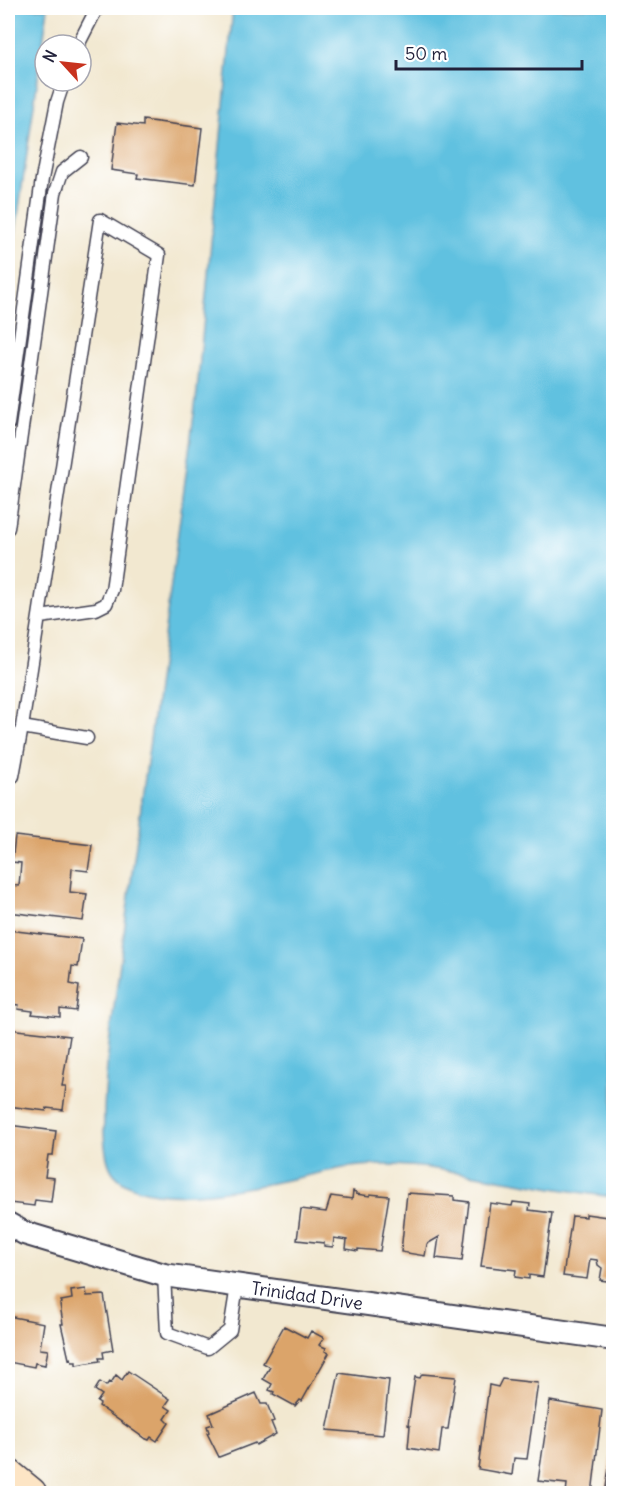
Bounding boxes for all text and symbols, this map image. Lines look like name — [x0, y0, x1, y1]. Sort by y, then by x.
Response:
north arrow — [33, 33, 93, 93]
scale bar — [396, 33, 582, 71]
text: 50 m — [405, 42, 447, 65]
text: N — [38, 47, 61, 66]
street label: Trinidad Drive — [250, 1276, 364, 1315]

